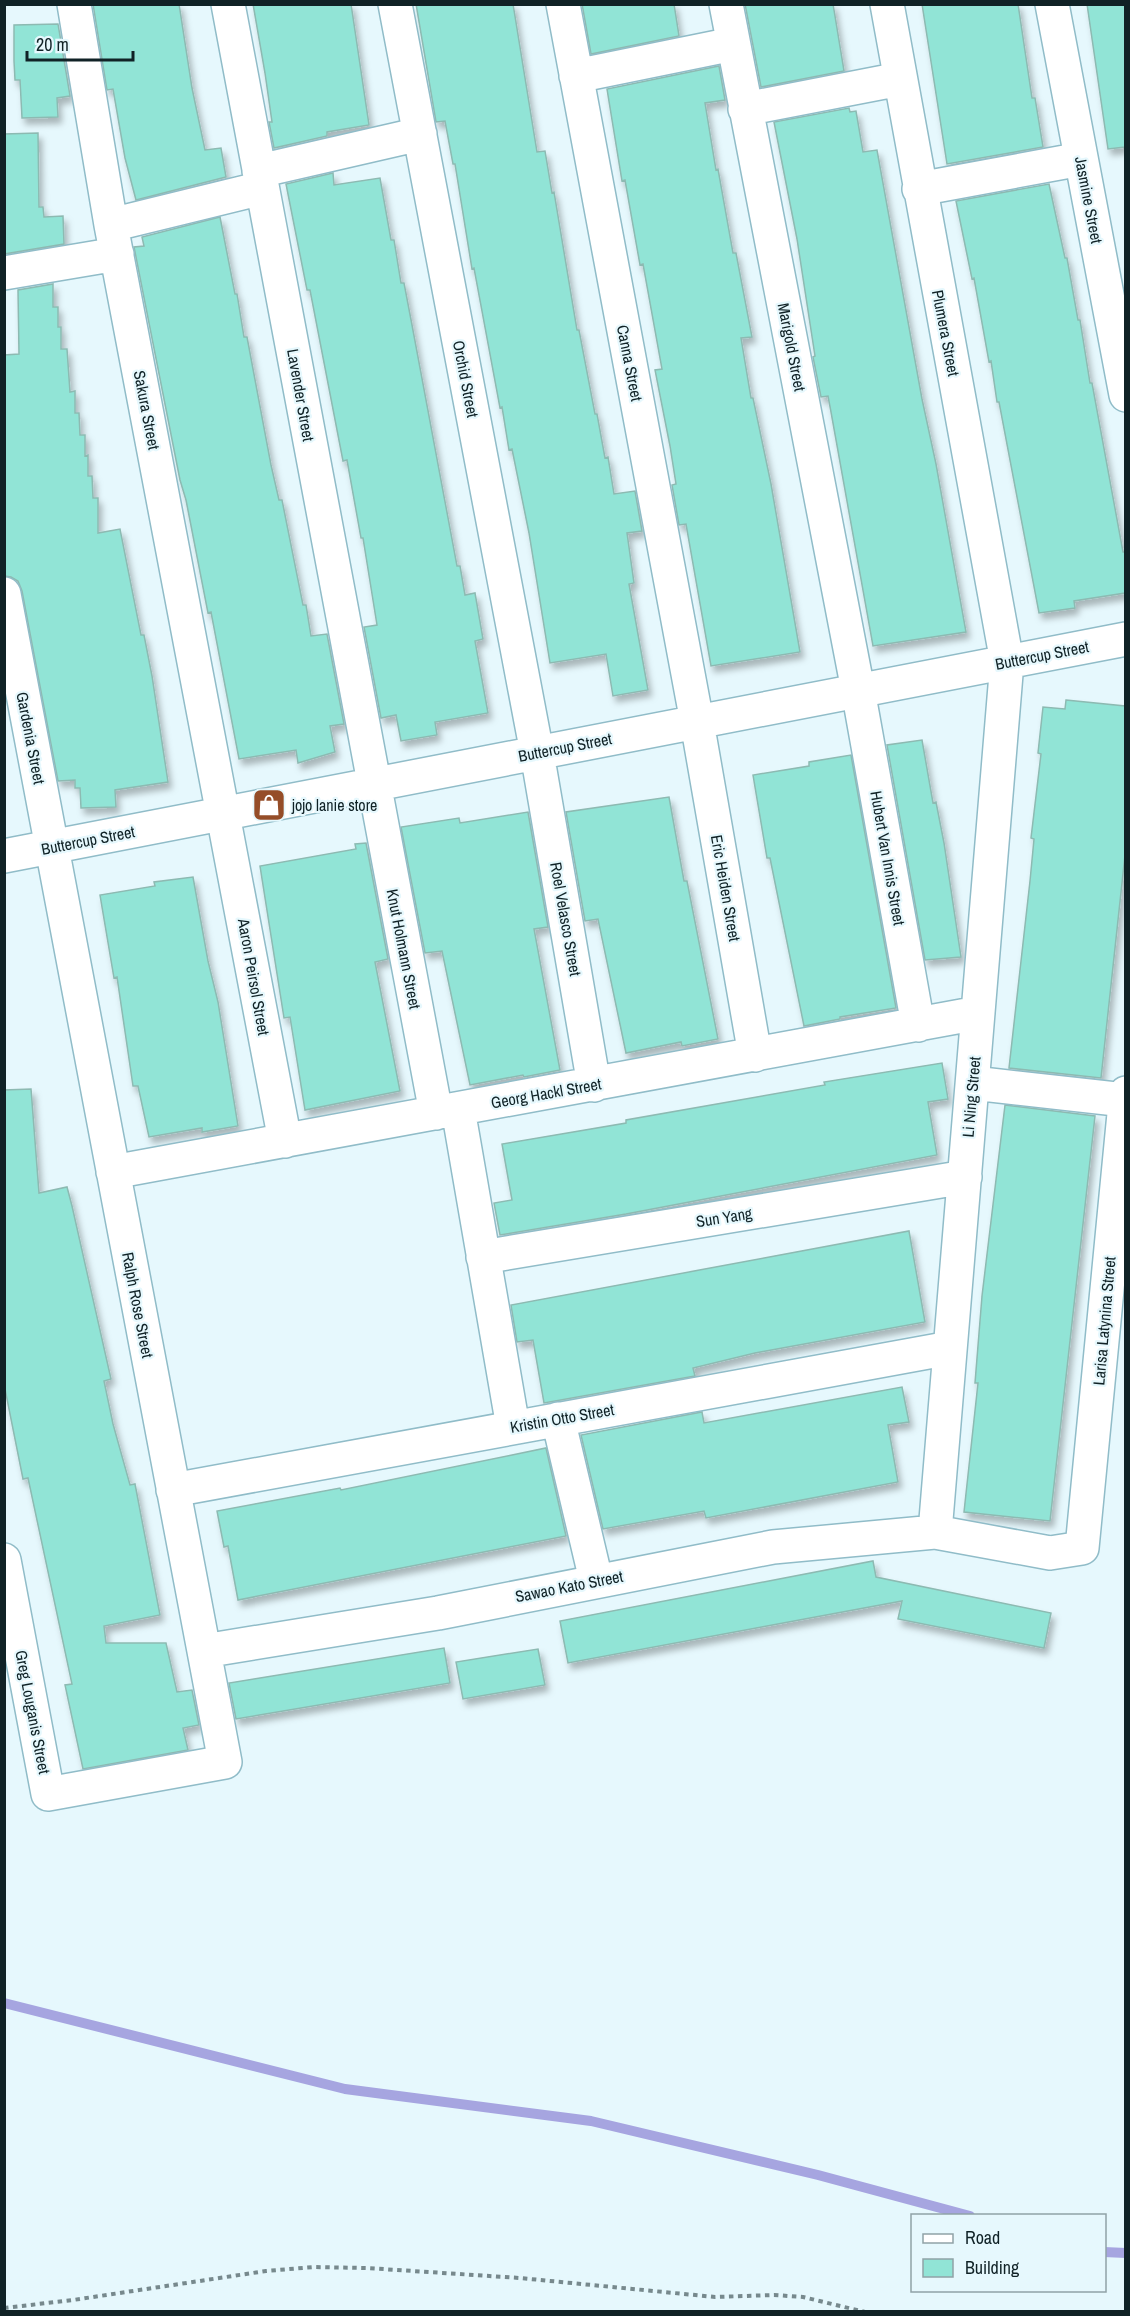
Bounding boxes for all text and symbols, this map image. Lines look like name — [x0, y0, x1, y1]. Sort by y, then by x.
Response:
scale bar — [27, 24, 134, 62]
text: 20 m — [36, 32, 69, 57]
street label: Jasmine Street — [1070, 155, 1108, 246]
street label: Plumera Street — [927, 288, 965, 378]
street label: Marigold Street — [773, 301, 811, 393]
street label: Canna Street — [612, 323, 648, 403]
street label: Orchid Street — [448, 339, 484, 420]
street label: Lavender Street — [282, 347, 320, 443]
street label: Sakura Street — [129, 369, 166, 452]
street label: Buttercup Street — [993, 635, 1091, 675]
street label: Gardenia Street — [11, 690, 51, 786]
street label: Buttercup Street — [516, 727, 614, 767]
shop icon: jojo lanie store — [251, 787, 287, 823]
street label: Hubert Van Innis Street — [865, 789, 911, 927]
place label: jojo lanie store — [291, 794, 377, 816]
street label: Buttercup Street — [39, 820, 137, 860]
street label: Eric Heiden Street — [706, 833, 746, 943]
street label: Roel Velasco Street — [545, 860, 587, 978]
street label: Knut Holmann Street — [382, 887, 426, 1011]
street label: Aaron Peirsol Street — [233, 916, 275, 1037]
street label: Li Ning Street — [957, 1055, 986, 1138]
street label: Georg Hackl Street — [489, 1072, 603, 1114]
street label: Sun Yang — [694, 1202, 754, 1232]
street label: Ralph Rose Street — [117, 1250, 159, 1360]
street label: Larisa Latynina Street — [1087, 1255, 1121, 1386]
street label: Kristin Otto Street — [508, 1398, 616, 1438]
street label: Sawao Kato Street — [513, 1565, 625, 1607]
street label: Greg Louganis Street — [10, 1648, 56, 1776]
legend — [911, 2214, 1106, 2292]
text: Road — [965, 2225, 1000, 2250]
text: Building — [965, 2255, 1020, 2280]

